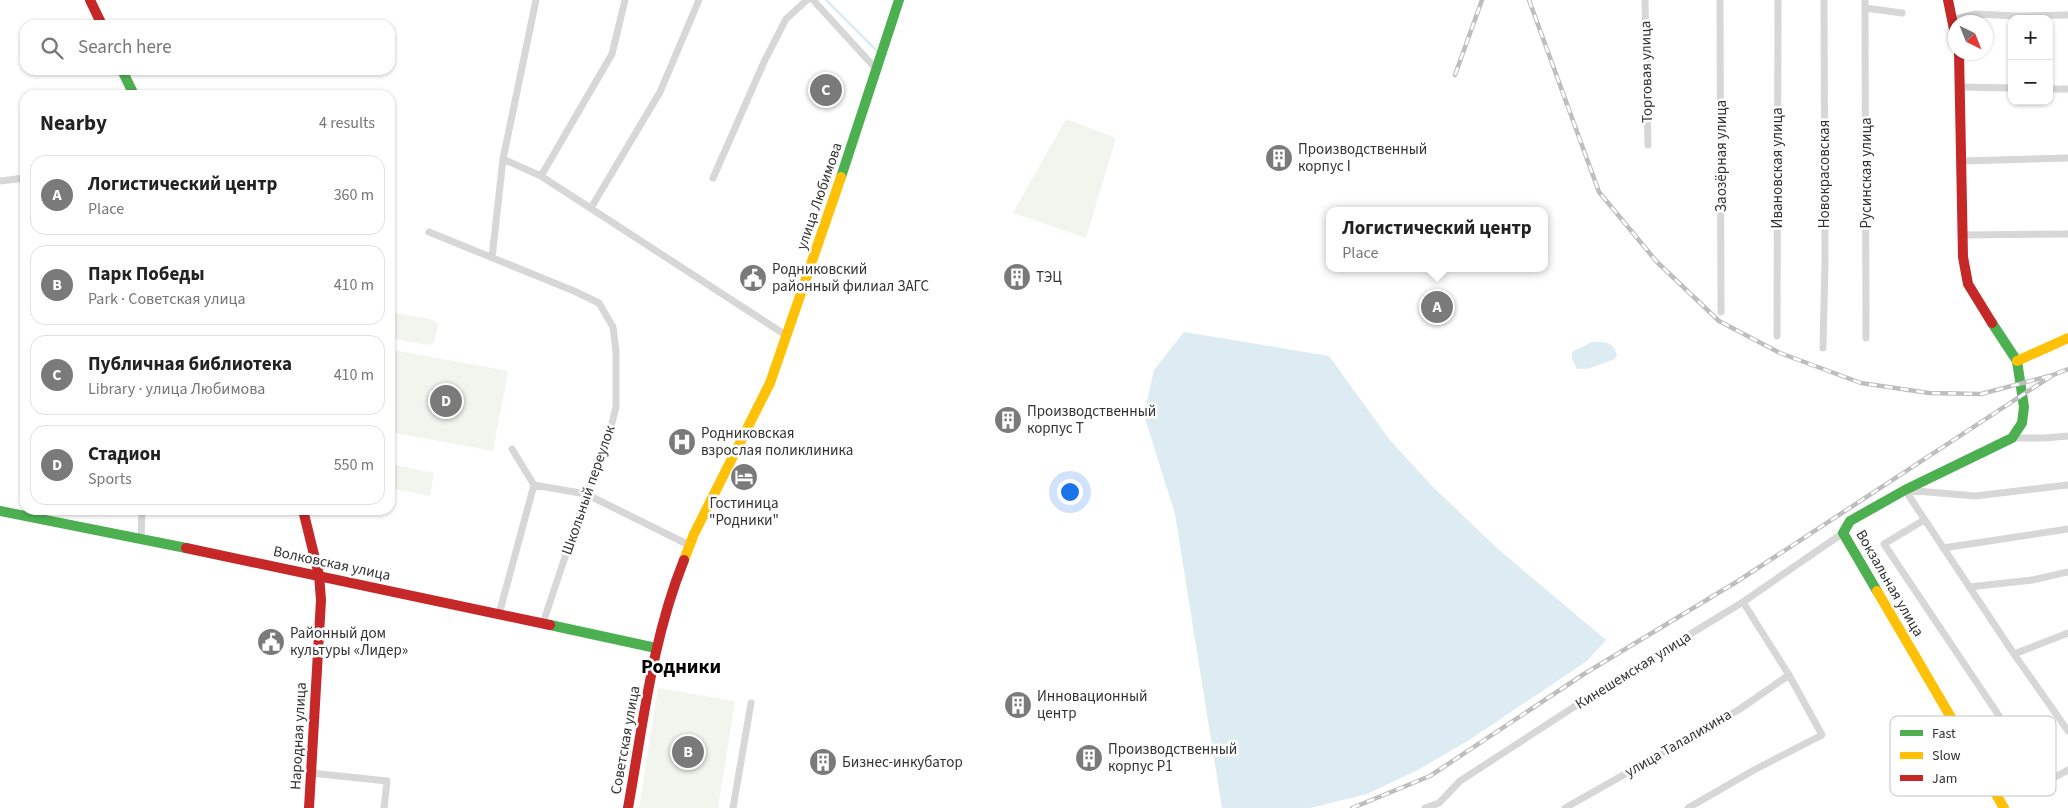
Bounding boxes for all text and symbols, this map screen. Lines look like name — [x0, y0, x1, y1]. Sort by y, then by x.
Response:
north arrow — [1948, 15, 1993, 60]
map controls — [2008, 15, 2053, 105]
button: + — [2008, 15, 2053, 60]
search box — [20, 20, 395, 75]
street label: Торговая улица — [1635, 21, 1658, 123]
icon: search — [38, 34, 66, 62]
text: Search here — [78, 34, 172, 61]
button: − — [2008, 60, 2053, 105]
pin: C — [810, 71, 842, 109]
street label: Заозёрная улица — [1711, 100, 1732, 212]
text: Nearby — [40, 108, 107, 138]
street label: Ивановская улица — [1767, 108, 1788, 228]
text: 4 results — [319, 112, 375, 134]
street label: Русинская улица — [1856, 118, 1877, 228]
street label: Новокрасовская — [1814, 120, 1835, 228]
place label: Производственный корпус I — [1298, 139, 1427, 177]
street label: улица Любимова — [791, 140, 848, 253]
building icon: Производственный корпус I — [1264, 143, 1294, 173]
text: Логистический центр — [88, 171, 277, 198]
text: A — [52, 184, 62, 206]
text: 360 m — [334, 184, 374, 206]
text: Place — [88, 198, 124, 220]
popup — [1326, 207, 1548, 272]
text: Логистический центр — [1342, 215, 1532, 242]
text: Place — [1342, 242, 1378, 264]
place label: Родниковский районный филиал ЗАГС — [772, 259, 930, 297]
text: Парк Победы — [88, 261, 205, 288]
building icon: ТЭЦ — [1002, 262, 1032, 292]
public building icon: Родниковский районный филиал ЗАГС — [738, 263, 768, 293]
place label: ТЭЦ — [1036, 267, 1062, 288]
text: B — [52, 274, 62, 296]
text: 410 m — [334, 274, 374, 296]
text: Park · Советская улица — [88, 288, 246, 310]
pin: A — [1421, 288, 1453, 326]
text: Публичная библиотека — [88, 351, 292, 378]
text: C — [52, 364, 62, 386]
text: 410 m — [334, 364, 374, 386]
text: Library · улица Любимова — [88, 378, 265, 400]
pin: D — [430, 382, 462, 420]
place label: Производственный корпус T — [1027, 401, 1156, 439]
building icon: Производственный корпус T — [993, 405, 1023, 435]
street label: Школьный переулок — [556, 422, 621, 558]
place label: Родниковская взрослая поликлиника — [701, 423, 853, 461]
hospital icon: Родниковская взрослая поликлиника — [667, 427, 697, 457]
text: Стадион — [88, 441, 161, 468]
text: D — [52, 454, 62, 476]
text: 550 m — [334, 454, 374, 476]
hotel icon: Гостиница "Родники" — [729, 462, 759, 492]
text: Sports — [88, 468, 132, 490]
your location — [1057, 479, 1083, 505]
place label: Гостиница "Родники" — [709, 493, 779, 531]
street label: Вокзальная улица — [1850, 526, 1929, 641]
street label: Волковская улица — [271, 541, 393, 586]
place label: Районный дом культуры «Лидер» — [290, 623, 408, 661]
street label: Кинешемская улица — [1571, 626, 1695, 715]
public building icon: Районный дом культуры «Лидер» — [256, 627, 286, 657]
district label: Родники — [641, 653, 721, 681]
street label: Народная улица — [285, 682, 312, 790]
street label: Советская улица — [606, 684, 645, 796]
place label: Инновационный центр — [1037, 686, 1147, 724]
building icon: Инновационный центр — [1003, 690, 1033, 720]
street label: улица Талалихина — [1621, 704, 1735, 783]
legend — [1890, 716, 2056, 796]
text: Fast — [1932, 724, 1956, 744]
pin: B — [672, 733, 704, 771]
place label: Производственный корпус P1 — [1108, 739, 1237, 777]
building icon: Производственный корпус P1 — [1074, 743, 1104, 773]
text: Slow — [1932, 746, 1961, 766]
building icon: Бизнес-инкубатор — [808, 747, 838, 777]
place label: Бизнес-инкубатор — [842, 752, 963, 773]
text: Jam — [1932, 769, 1957, 789]

